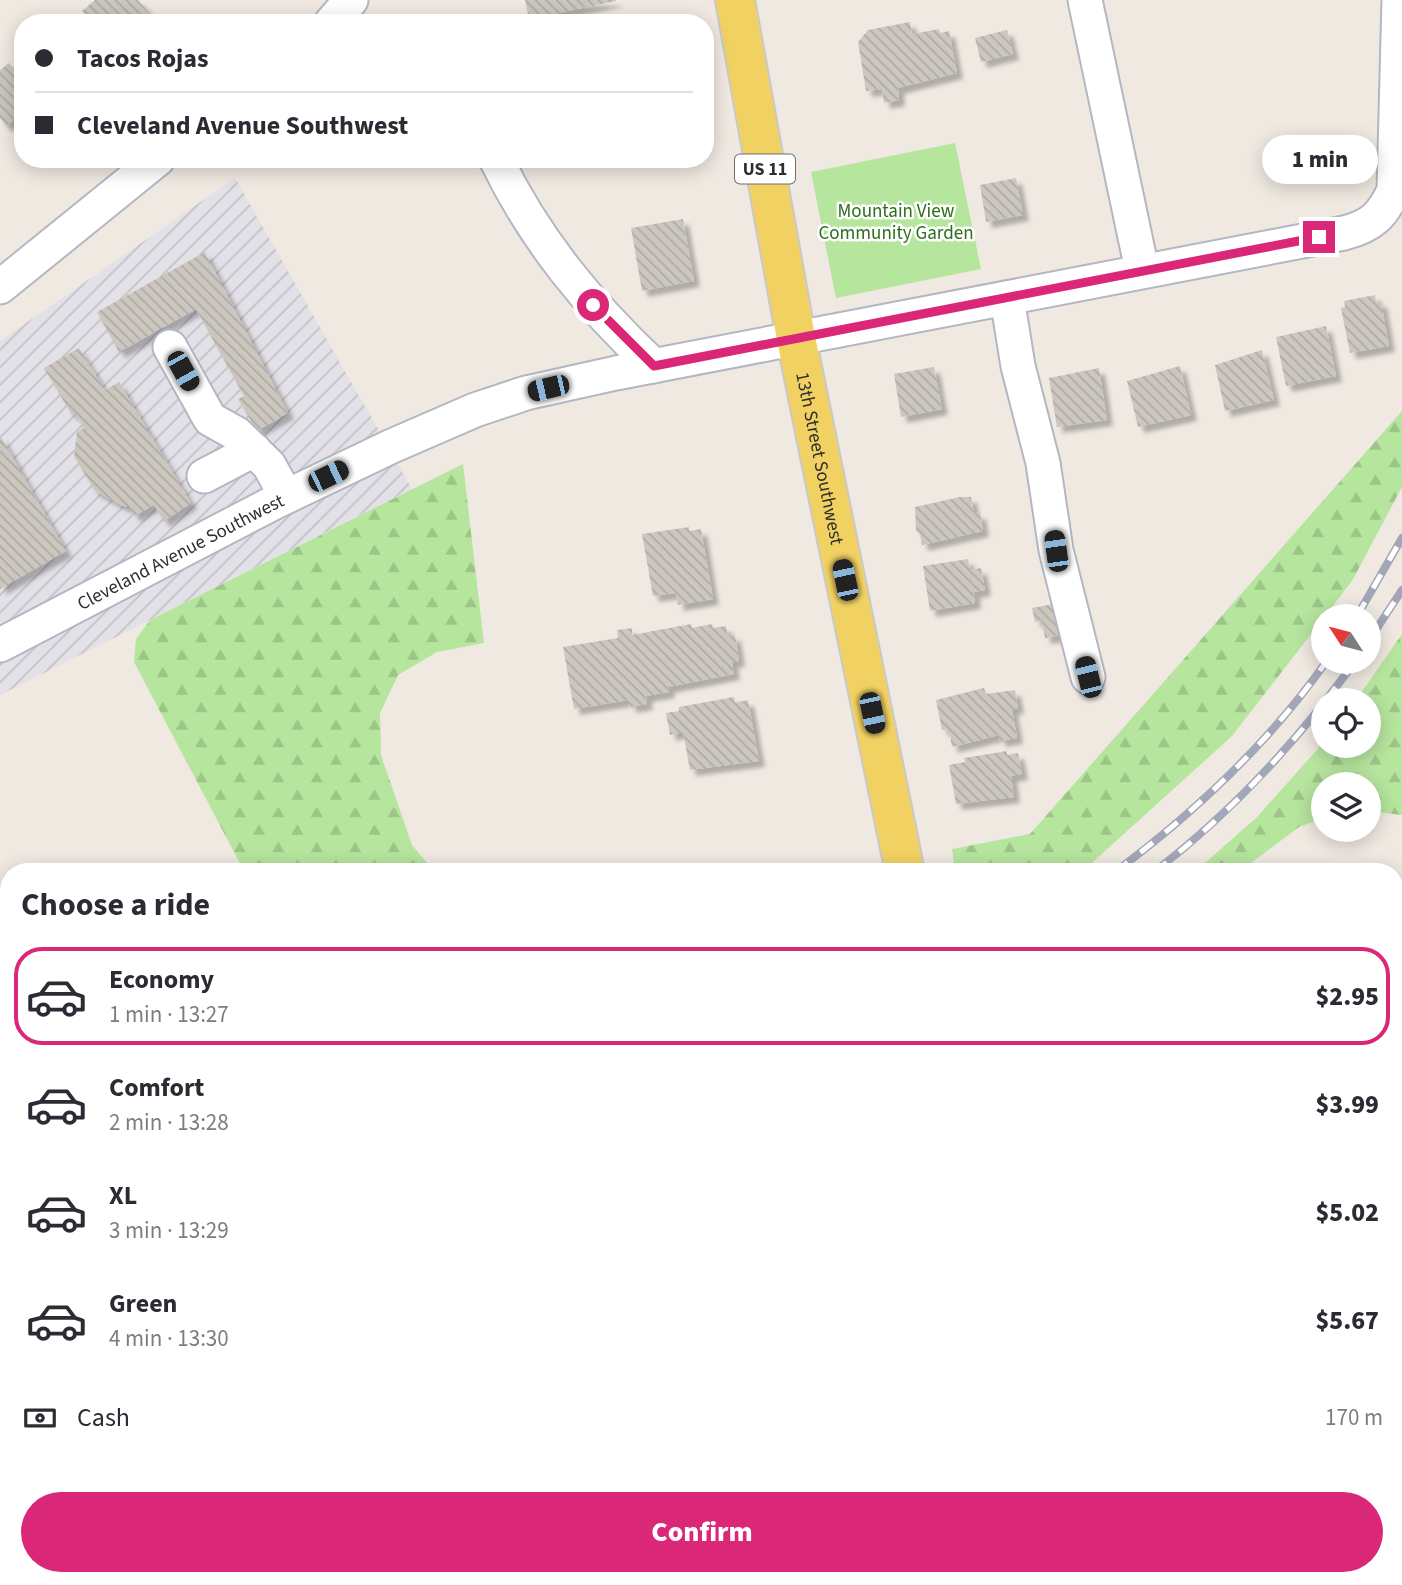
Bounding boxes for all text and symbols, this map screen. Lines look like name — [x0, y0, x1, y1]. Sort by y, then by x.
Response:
text: Tacos Rojas — [77, 40, 209, 77]
text: Cleveland Avenue Southwest — [77, 107, 408, 144]
callout: 1 min — [1261, 135, 1377, 184]
text: 1 min — [1292, 143, 1348, 176]
road number: US 11 — [735, 154, 795, 184]
park label: Mountain View Community Garden — [818, 198, 974, 247]
route end — [1303, 221, 1335, 253]
route start — [577, 289, 609, 321]
car — [164, 348, 203, 394]
street label: 13th Street Southwest — [788, 370, 850, 548]
car — [526, 373, 571, 403]
car — [305, 457, 352, 495]
street label: Cleveland Avenue Southwest — [73, 488, 289, 618]
car — [1043, 529, 1070, 573]
car — [831, 557, 860, 603]
north arrow — [1311, 604, 1381, 674]
map controls — [1311, 604, 1381, 842]
car — [1073, 654, 1104, 700]
button: locate — [1311, 688, 1381, 758]
car — [858, 690, 887, 736]
button: layers — [1311, 772, 1381, 842]
text: Choose a ride — [21, 882, 210, 928]
text: Economy — [109, 961, 214, 998]
icon: car — [25, 965, 88, 1028]
text: $2.95 — [1315, 978, 1379, 1015]
text: 1 min · 13:27 — [109, 998, 229, 1031]
text: Comfort — [109, 1069, 204, 1106]
icon: car — [25, 1073, 88, 1136]
text: $3.99 — [1315, 1086, 1379, 1123]
text: 2 min · 13:28 — [109, 1106, 229, 1139]
text: XL — [109, 1177, 137, 1214]
icon: car — [25, 1181, 88, 1244]
text: $5.02 — [1315, 1194, 1379, 1231]
text: 3 min · 13:29 — [109, 1214, 229, 1247]
text: Green — [109, 1285, 177, 1322]
icon: car — [25, 1289, 88, 1352]
text: $5.67 — [1315, 1302, 1379, 1339]
text: 4 min · 13:30 — [109, 1322, 229, 1355]
icon: cash — [21, 1399, 59, 1437]
text: Cash — [77, 1399, 130, 1436]
text: 170 m — [1325, 1401, 1383, 1434]
button: Confirm — [21, 1492, 1383, 1572]

